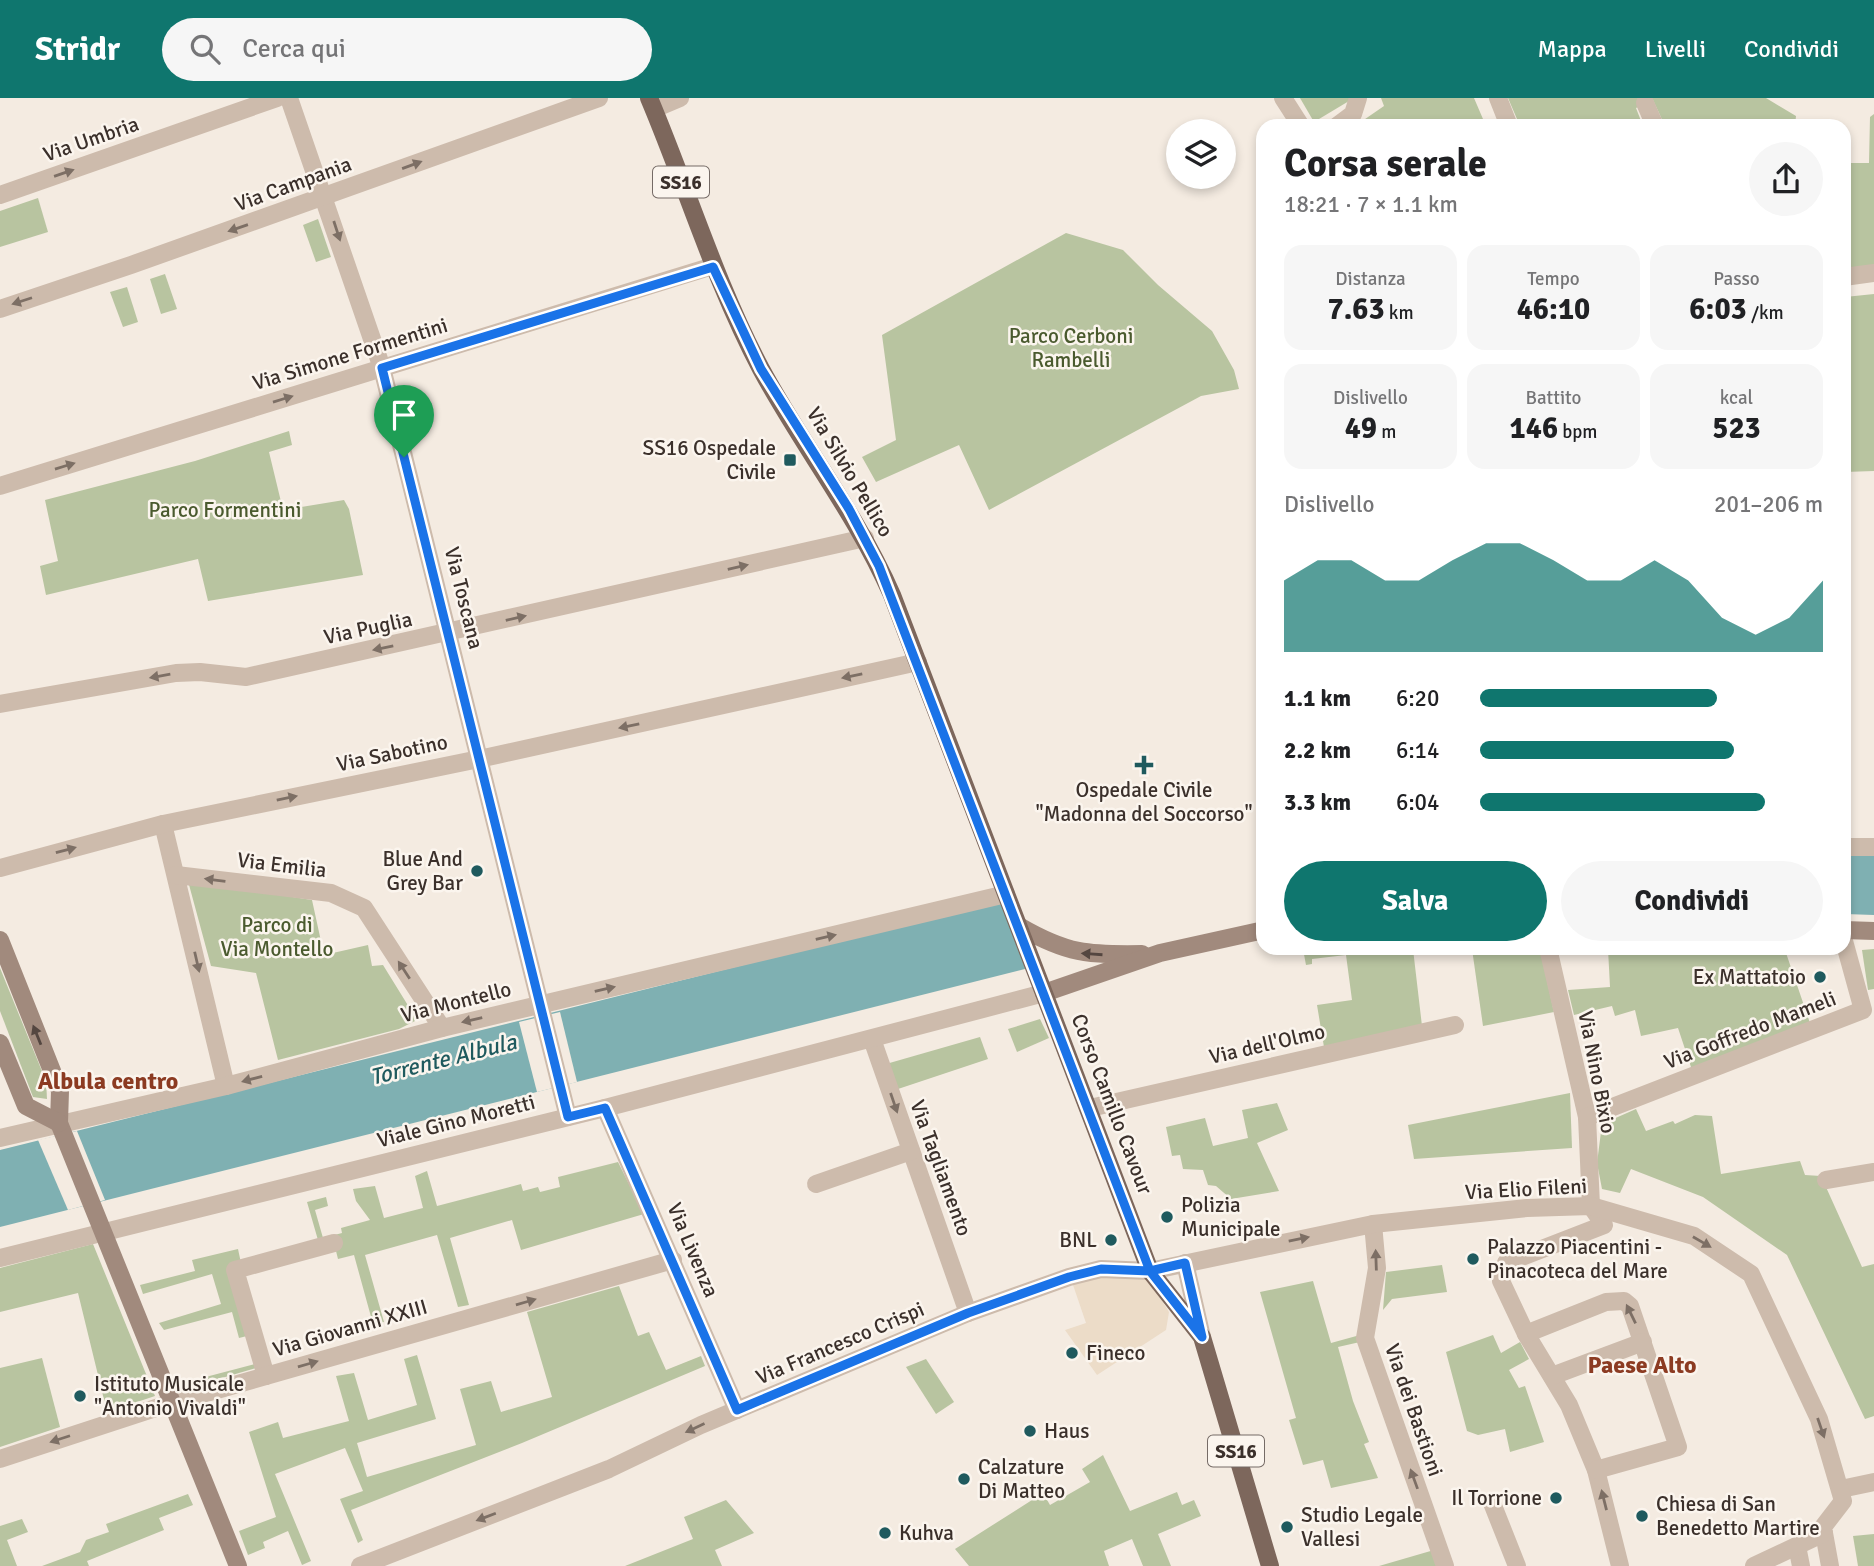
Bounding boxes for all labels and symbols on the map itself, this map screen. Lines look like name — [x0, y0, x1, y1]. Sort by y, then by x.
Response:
street label: Via Umbria — [40, 111, 142, 167]
street label: Via Campania — [231, 151, 355, 217]
one-way arrow — [402, 160, 423, 171]
road number: SS16 — [653, 166, 709, 198]
one-way arrow — [54, 167, 75, 178]
one-way arrow — [332, 221, 343, 242]
one-way arrow — [227, 223, 248, 234]
one-way arrow — [12, 296, 33, 307]
street label: Via Simone Formentini — [249, 312, 451, 396]
park label: Parco Cerboni Rambelli — [1009, 323, 1133, 373]
pin — [374, 385, 434, 457]
one-way arrow — [272, 393, 293, 403]
street label: Via Silvio Pellico — [801, 402, 899, 542]
place label: SS16 Ospedale Civile — [642, 435, 776, 485]
marker: SS16 Ospedale Civile — [782, 452, 798, 468]
one-way arrow — [55, 460, 76, 470]
park label: Parco Formentini — [149, 497, 301, 523]
street label: Via Toscana — [439, 544, 489, 652]
one-way arrow — [727, 562, 749, 573]
street label: Via Puglia — [321, 606, 415, 650]
one-way arrow — [505, 613, 527, 624]
one-way arrow — [372, 643, 394, 654]
one-way arrow — [148, 670, 170, 681]
one-way arrow — [841, 671, 863, 682]
one-way arrow — [618, 720, 640, 731]
street label: Via Sabotino — [334, 729, 450, 777]
marker: Ospedale Civile "Madonna del Soccorso" — [1134, 755, 1154, 775]
place label: Ospedale Civile "Madonna del Soccorso" — [1035, 777, 1253, 827]
one-way arrow — [276, 793, 298, 804]
one-way arrow — [55, 844, 77, 855]
place label: Blue And Grey Bar — [382, 846, 463, 896]
street label: Via Emilia — [236, 847, 328, 883]
marker: Blue And Grey Bar — [469, 863, 485, 879]
one-way arrow — [204, 874, 226, 885]
park label: Parco di Via Montello — [221, 912, 333, 962]
one-way arrow — [815, 931, 837, 942]
one-way arrow — [1081, 948, 1103, 959]
one-way arrow — [191, 951, 202, 973]
one-way arrow — [398, 961, 411, 980]
place label: Ex Mattatoio — [1693, 964, 1806, 990]
marker: Ex Mattatoio — [1812, 969, 1828, 985]
street label: Via Montello — [398, 976, 514, 1028]
one-way arrow — [594, 983, 616, 994]
street label: Via Goffredo Mameli — [1660, 985, 1840, 1075]
street label: Via Nino Bixio — [1572, 1008, 1622, 1136]
street label: Corso Camillo Cavour — [1066, 1010, 1158, 1198]
one-way arrow — [461, 1015, 483, 1026]
street label: Via dell'Olmo — [1207, 1018, 1327, 1070]
one-way arrow — [32, 1024, 43, 1045]
water label: Torrente Albula — [367, 1027, 521, 1092]
district label: Albula centro — [38, 1066, 178, 1096]
one-way arrow — [241, 1074, 263, 1085]
street label: Viale Gino Moretti — [374, 1089, 538, 1153]
one-way arrow — [889, 1093, 900, 1114]
street label: Via Tagliamento — [904, 1097, 978, 1239]
street label: Via Elio Fileni — [1464, 1173, 1588, 1205]
place label: Polizia Municipale — [1181, 1192, 1281, 1242]
street label: Via Livenza — [661, 1199, 725, 1301]
marker: Polizia Municipale — [1159, 1209, 1175, 1225]
place label: BNL — [1059, 1227, 1097, 1253]
marker: BNL — [1103, 1232, 1119, 1248]
one-way arrow — [1288, 1234, 1310, 1245]
place label: Palazzo Piacentini - Pinacoteca del Mare — [1487, 1234, 1668, 1284]
one-way arrow — [1693, 1236, 1712, 1248]
one-way arrow — [1370, 1249, 1381, 1271]
marker: Palazzo Piacentini - Pinacoteca del Mare — [1465, 1251, 1481, 1267]
street label: Via Giovanni XXIII — [270, 1294, 430, 1362]
one-way arrow — [516, 1296, 537, 1306]
street label: Via Francesco Crispi — [752, 1296, 928, 1390]
one-way arrow — [1626, 1303, 1638, 1323]
place label: Fineco — [1086, 1340, 1145, 1366]
street label: Via dei Bastioni — [1379, 1340, 1449, 1480]
marker: Fineco — [1064, 1345, 1080, 1361]
district label: Paese Alto — [1587, 1350, 1697, 1380]
one-way arrow — [297, 1358, 319, 1369]
place label: Istituto Musicale "Antonio Vivaldi" — [94, 1371, 246, 1421]
marker: Istituto Musicale "Antonio Vivaldi" — [72, 1388, 88, 1404]
one-way arrow — [1816, 1417, 1827, 1438]
place label: Haus — [1044, 1418, 1090, 1444]
one-way arrow — [685, 1422, 705, 1434]
marker: Haus — [1022, 1423, 1038, 1439]
one-way arrow — [49, 1434, 70, 1445]
road number: SS16 — [1208, 1436, 1264, 1466]
place label: Calzature Di Matteo — [978, 1454, 1065, 1504]
one-way arrow — [1408, 1468, 1419, 1489]
marker: Calzature Di Matteo — [956, 1471, 972, 1487]
place label: Il Torrione — [1451, 1485, 1542, 1511]
one-way arrow — [1598, 1489, 1608, 1510]
marker: Il Torrione — [1548, 1490, 1564, 1506]
place label: Chiesa di San Benedetto Martire — [1656, 1491, 1820, 1541]
place label: Studio Legale Vallesi — [1301, 1502, 1423, 1552]
marker: Chiesa di San Benedetto Martire — [1634, 1508, 1650, 1524]
one-way arrow — [475, 1511, 496, 1522]
marker: Studio Legale Vallesi — [1279, 1519, 1295, 1535]
place label: Kuhva — [899, 1520, 954, 1546]
marker: Kuhva — [877, 1525, 893, 1541]

